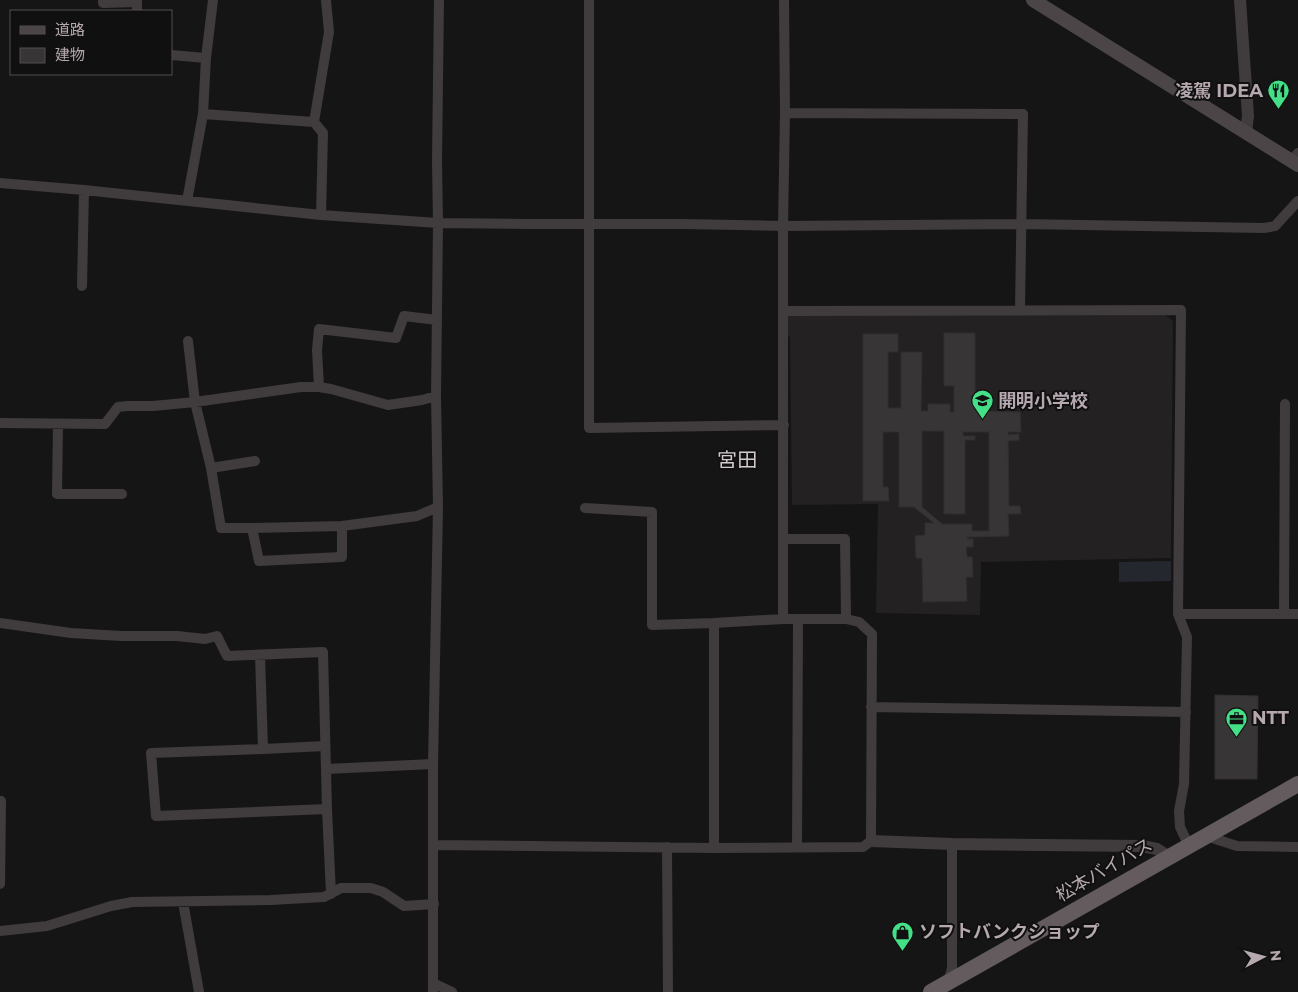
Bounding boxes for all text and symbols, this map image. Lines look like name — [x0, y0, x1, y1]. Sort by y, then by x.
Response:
legend — [10, 10, 172, 75]
text: 道路 — [55, 20, 85, 39]
text: 建物 — [55, 45, 85, 64]
restaurant icon: 凌駕 IDEA — [1267, 79, 1291, 110]
place label: 凌駕 IDEA — [1175, 80, 1263, 102]
school or university icon: 開明小学校 — [970, 389, 994, 420]
place label: 開明小学校 — [998, 390, 1088, 412]
district label: 宮田 — [717, 448, 757, 472]
office icon: NTT — [1224, 706, 1248, 737]
place label: NTT — [1252, 707, 1290, 729]
street label: 松本バイパス — [1052, 834, 1156, 906]
shop icon: ソフトバンクショップ — [891, 920, 915, 951]
place label: ソフトバンクショップ — [919, 921, 1100, 943]
north arrow — [1238, 932, 1288, 982]
text: N — [1266, 949, 1285, 962]

